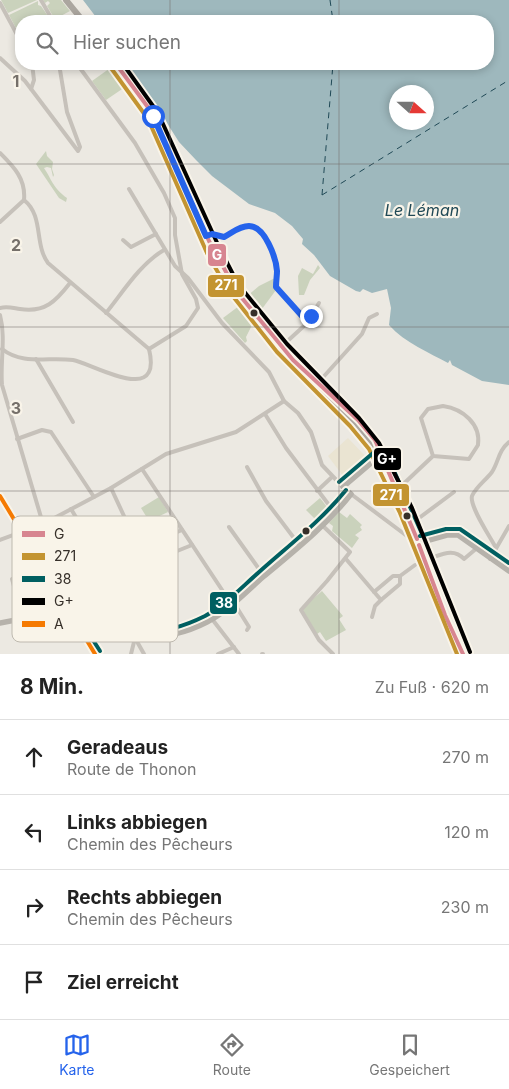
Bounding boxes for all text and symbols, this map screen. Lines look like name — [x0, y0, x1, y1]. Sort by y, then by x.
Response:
search box — [15, 15, 494, 70]
icon: search — [33, 29, 61, 57]
text: Hier suchen — [73, 31, 181, 54]
text: 1 — [13, 71, 19, 91]
north arrow — [389, 85, 434, 130]
route start — [142, 105, 165, 128]
water label: Le Léman — [385, 200, 459, 220]
text: 2 — [11, 235, 21, 255]
line badge: G — [207, 243, 227, 267]
text: G — [212, 246, 222, 263]
line badge: 271 — [207, 274, 245, 298]
text: 271 — [215, 276, 238, 293]
route end — [300, 305, 323, 328]
unlabelled marker — [249, 308, 259, 318]
text: 3 — [11, 398, 21, 418]
line badge: G+ — [373, 447, 402, 471]
text: G+ — [377, 450, 397, 467]
line badge: 271 — [372, 483, 410, 507]
text: 271 — [380, 486, 403, 503]
unlabelled marker — [402, 511, 412, 521]
legend — [12, 516, 178, 642]
text: G — [54, 525, 64, 542]
unlabelled marker — [301, 526, 311, 536]
text: 271 — [54, 547, 76, 564]
text: 38 — [54, 570, 71, 587]
line badge: 38 — [209, 591, 238, 615]
text: G+ — [54, 592, 74, 609]
text: 38 — [215, 594, 233, 611]
text: A — [54, 615, 64, 632]
text: 8 Min. — [20, 674, 84, 699]
text: Zu Fuß · 620 m — [375, 677, 489, 697]
text: Geradeaus — [67, 736, 168, 759]
icon: ahead — [20, 743, 48, 771]
text: 270 m — [442, 747, 489, 767]
text: Route de Thonon — [67, 759, 197, 779]
text: Links abbiegen — [67, 811, 208, 834]
icon: left — [20, 818, 48, 846]
text: 120 m — [444, 822, 489, 842]
text: Chemin des Pêcheurs — [67, 834, 233, 854]
text: Rechts abbiegen — [67, 886, 222, 909]
icon: right — [20, 893, 48, 921]
text: 230 m — [441, 897, 489, 917]
text: Chemin des Pêcheurs — [67, 909, 233, 929]
icon: arrive — [20, 968, 48, 996]
text: Ziel erreicht — [67, 971, 179, 994]
tab: Karte — [59, 1031, 95, 1078]
tab: Route — [213, 1031, 251, 1078]
tab: Gespeichert — [369, 1031, 450, 1078]

